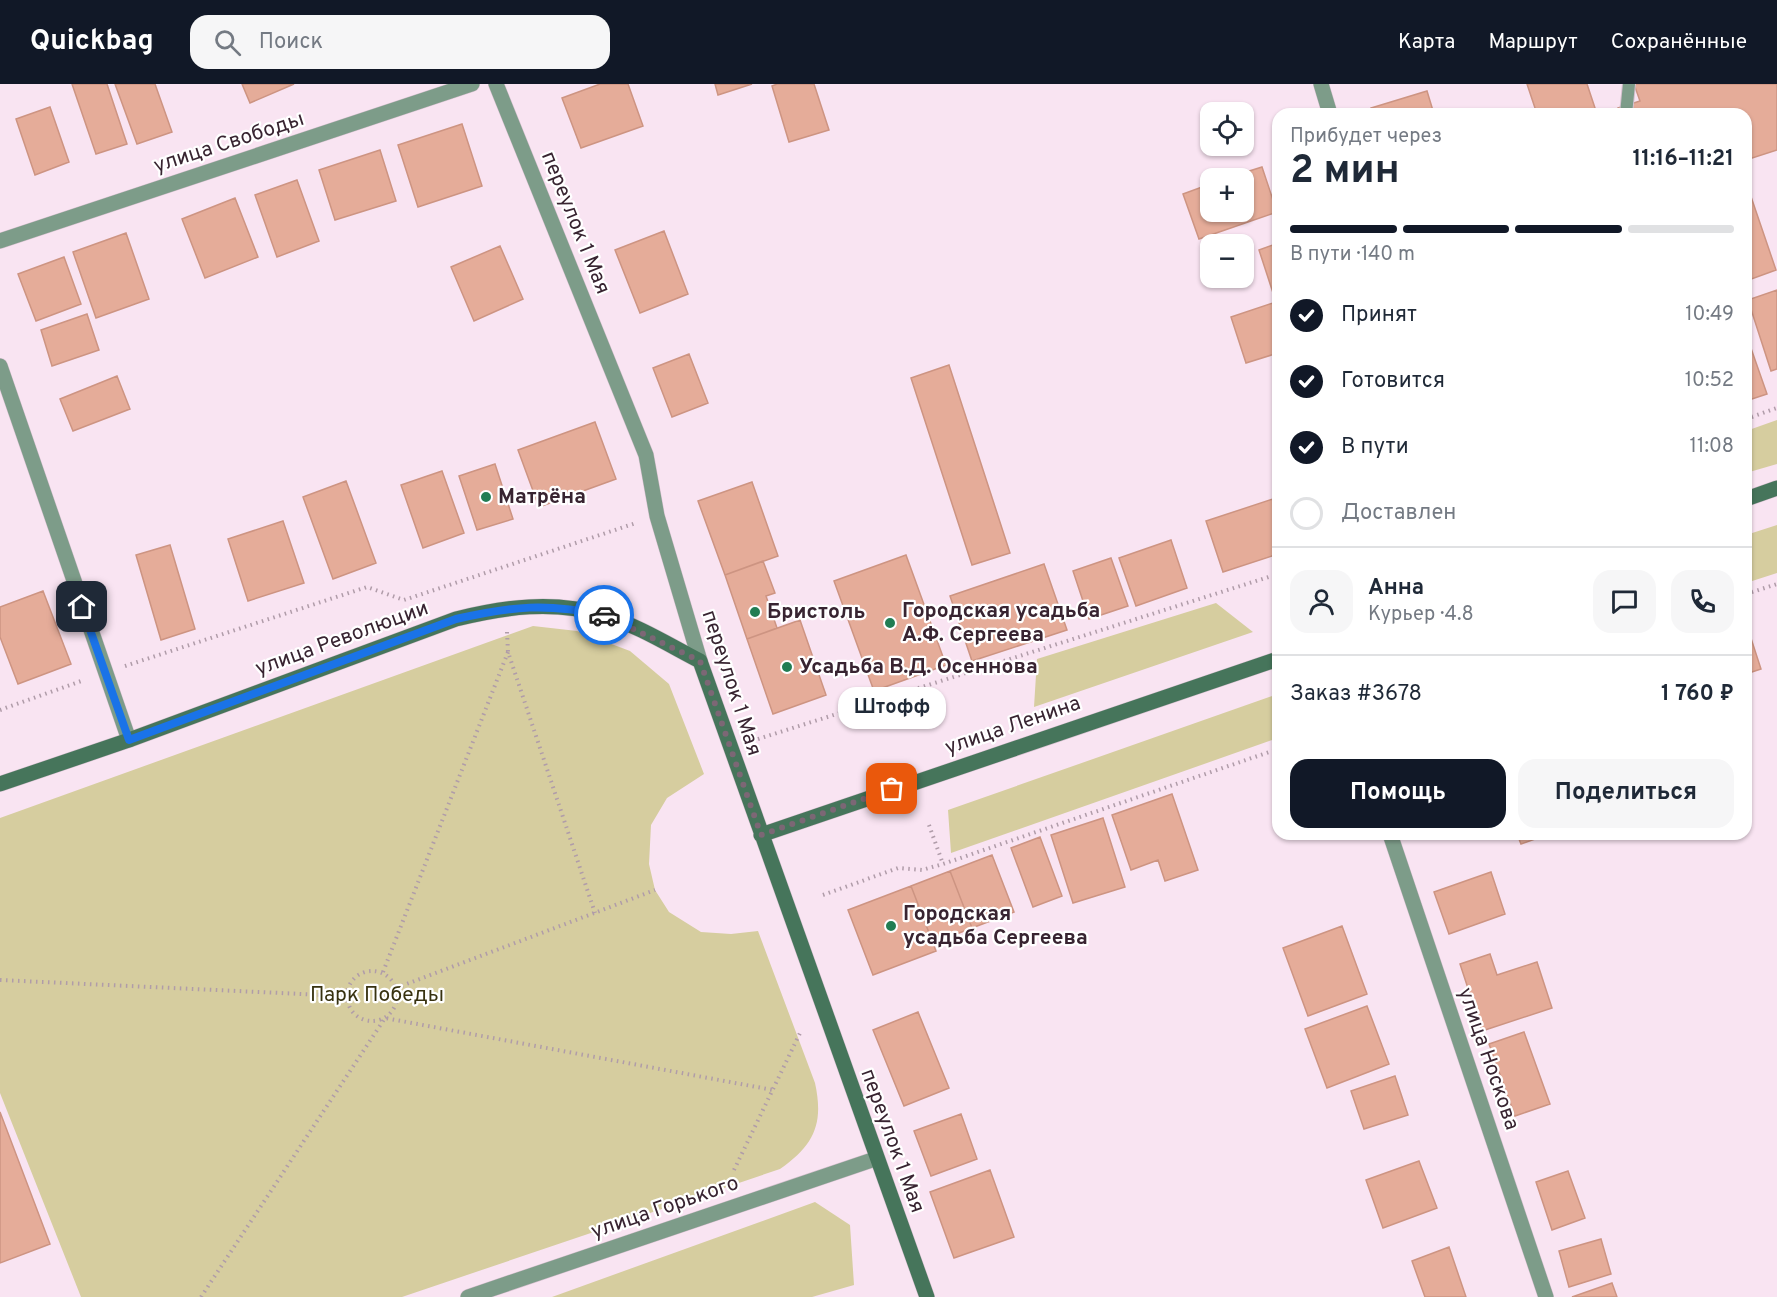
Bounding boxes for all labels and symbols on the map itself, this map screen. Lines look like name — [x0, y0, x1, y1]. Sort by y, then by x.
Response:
street label: улица Свободы — [150, 106, 308, 180]
street label: переулок 1 Мая — [534, 148, 616, 298]
place label: Матрёна — [498, 484, 586, 511]
marker: Матрёна — [479, 490, 493, 504]
pin — [56, 581, 107, 632]
courier — [574, 585, 634, 645]
street label: улица Революции — [252, 595, 432, 683]
place label: Городская усадьба А.Ф. Сергеева — [902, 598, 1100, 649]
place label: Бристоль — [767, 599, 865, 626]
marker: Бристоль — [748, 605, 762, 619]
street label: переулок 1 Мая — [695, 607, 767, 759]
marker: Городская усадьба А.Ф. Сергеева — [883, 616, 897, 630]
place label: Усадьба В.Д. Осеннова — [799, 654, 1038, 681]
marker: Усадьба В.Д. Осеннова — [780, 660, 794, 674]
callout: Штофф — [838, 687, 946, 729]
street label: улица Ленина — [942, 690, 1084, 762]
pin — [866, 763, 917, 814]
place label: Городская усадьба Сергеева — [903, 901, 1088, 952]
marker: Городская усадьба Сергеева — [884, 919, 898, 933]
park label: Парк Победы — [310, 982, 444, 1009]
street label: улица Носкова — [1451, 984, 1525, 1134]
street label: переулок 1 Мая — [853, 1065, 931, 1217]
street label: улица Горького — [588, 1170, 742, 1246]

